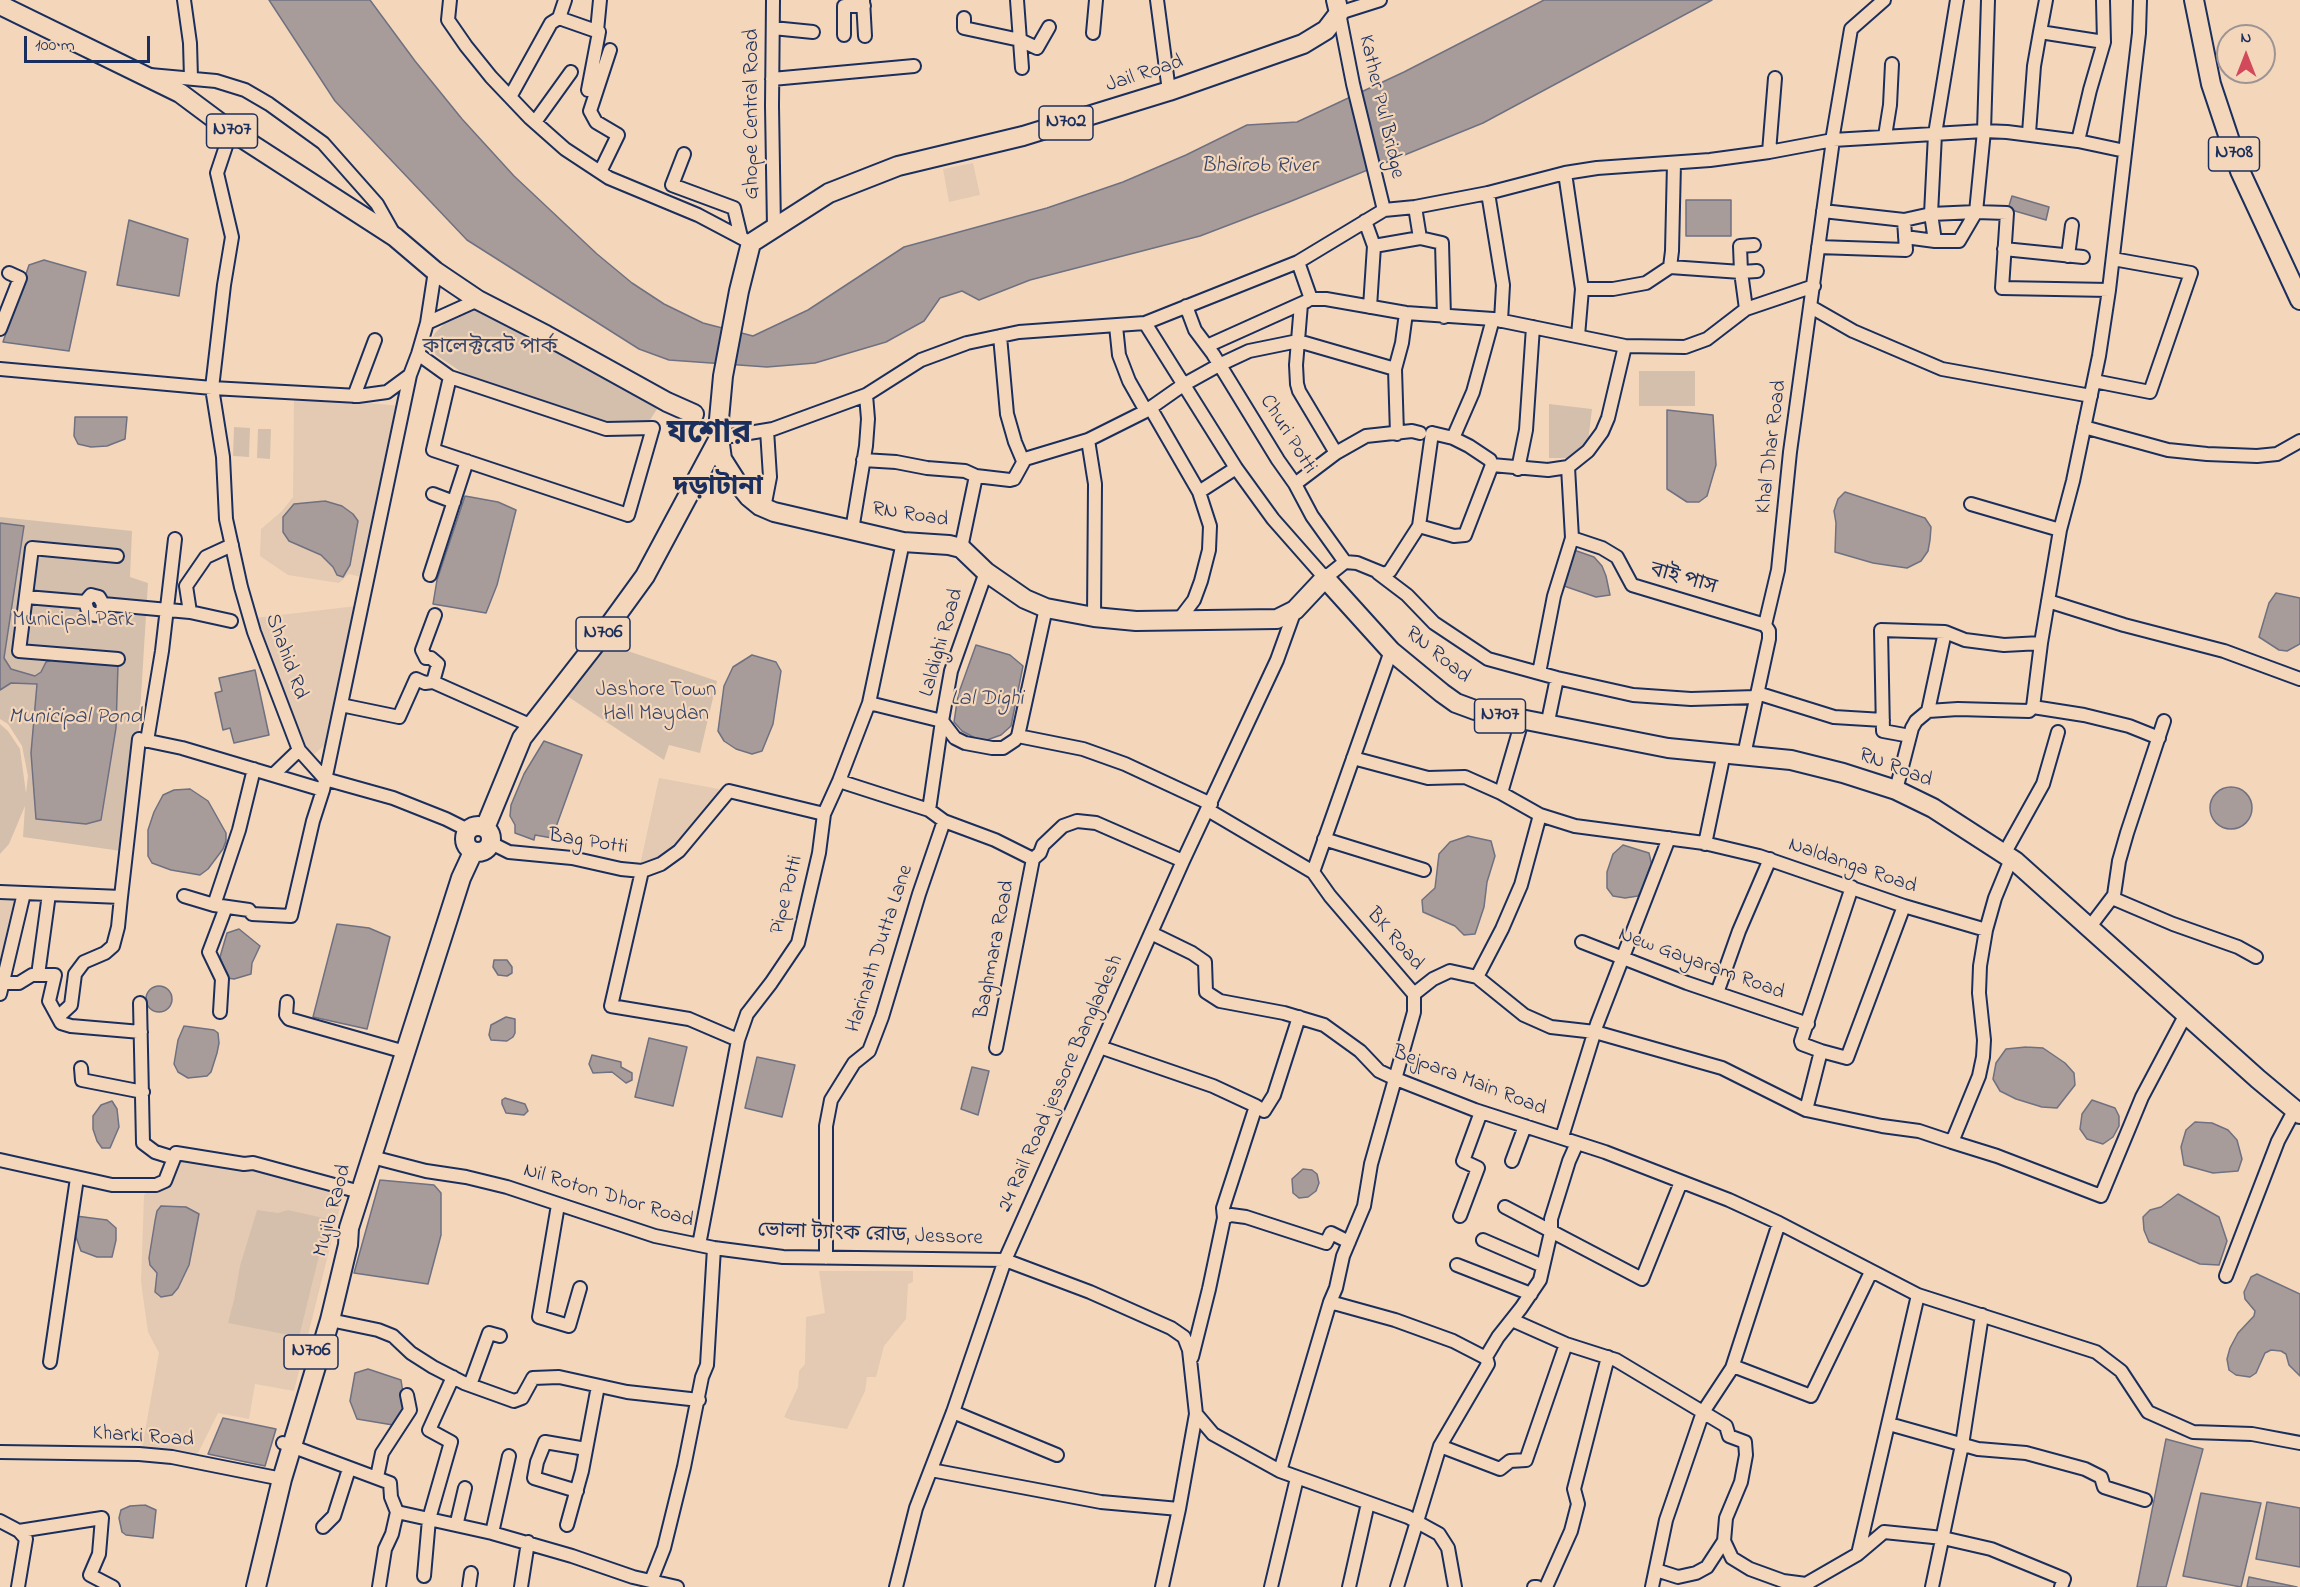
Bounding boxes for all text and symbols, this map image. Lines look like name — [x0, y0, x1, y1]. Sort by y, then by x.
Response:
scale bar — [27, 24, 153, 62]
north arrow — [2216, 24, 2276, 84]
text: N — [2241, 26, 2251, 50]
street label: Ghope Central Road — [741, 29, 767, 199]
text: 100 m — [35, 33, 75, 59]
street label: Kather Pul Bridge — [1351, 33, 1409, 181]
street label: Jail Road — [1103, 51, 1187, 99]
road number: N702 — [1039, 106, 1093, 140]
road number: N707 — [206, 114, 258, 148]
road number: N708 — [2208, 137, 2260, 171]
water label: Bhairob River — [1201, 154, 1317, 180]
park label: কালেক্টরেট পার্ক — [422, 336, 558, 362]
street label: Khal Dhar Road — [1752, 379, 1794, 515]
street label: Churi Potti — [1253, 391, 1321, 479]
district label: যশোর — [667, 417, 751, 457]
district label: দড়াটানা — [673, 474, 763, 506]
street label: RN Road — [870, 498, 950, 534]
street label: বাই পাস — [1647, 558, 1719, 602]
street label: Laldighi Road — [916, 586, 970, 700]
park label: Municipal Park — [12, 609, 134, 635]
street label: Shahid Rd — [258, 611, 312, 703]
road number: N706 — [576, 617, 630, 651]
street label: RN Road — [1399, 622, 1475, 690]
park label: Jashore Town Hall Maydan — [596, 679, 716, 729]
water label: Lal Dighi — [951, 687, 1023, 713]
road number: N707 — [1474, 699, 1526, 733]
water label: Municipal Pond — [8, 705, 142, 731]
street label: RN Road — [1855, 743, 1935, 795]
street label: Bag Potti — [547, 824, 629, 862]
street label: Naldanga Road — [1784, 833, 1920, 901]
street label: Pipe Potti — [766, 853, 810, 937]
street label: Harinath Dutta Lane — [842, 862, 920, 1036]
street label: Baghmara Road — [970, 879, 1022, 1021]
street label: BK Road — [1360, 903, 1428, 977]
street label: New Gayaram Road — [1614, 923, 1788, 1007]
street label: 24 Rail Road jessore Bangladesh — [994, 951, 1130, 1217]
street label: Bejpara Main Road — [1389, 1041, 1549, 1123]
street label: Nil Roton Dhor Road — [520, 1159, 696, 1235]
street label: Mujib Raod — [310, 1162, 358, 1260]
street label: ভোলা ট্যাংক রোড, Jessore — [757, 1219, 983, 1253]
road number: N706 — [284, 1335, 338, 1369]
street label: Kharki Road — [91, 1422, 195, 1454]

